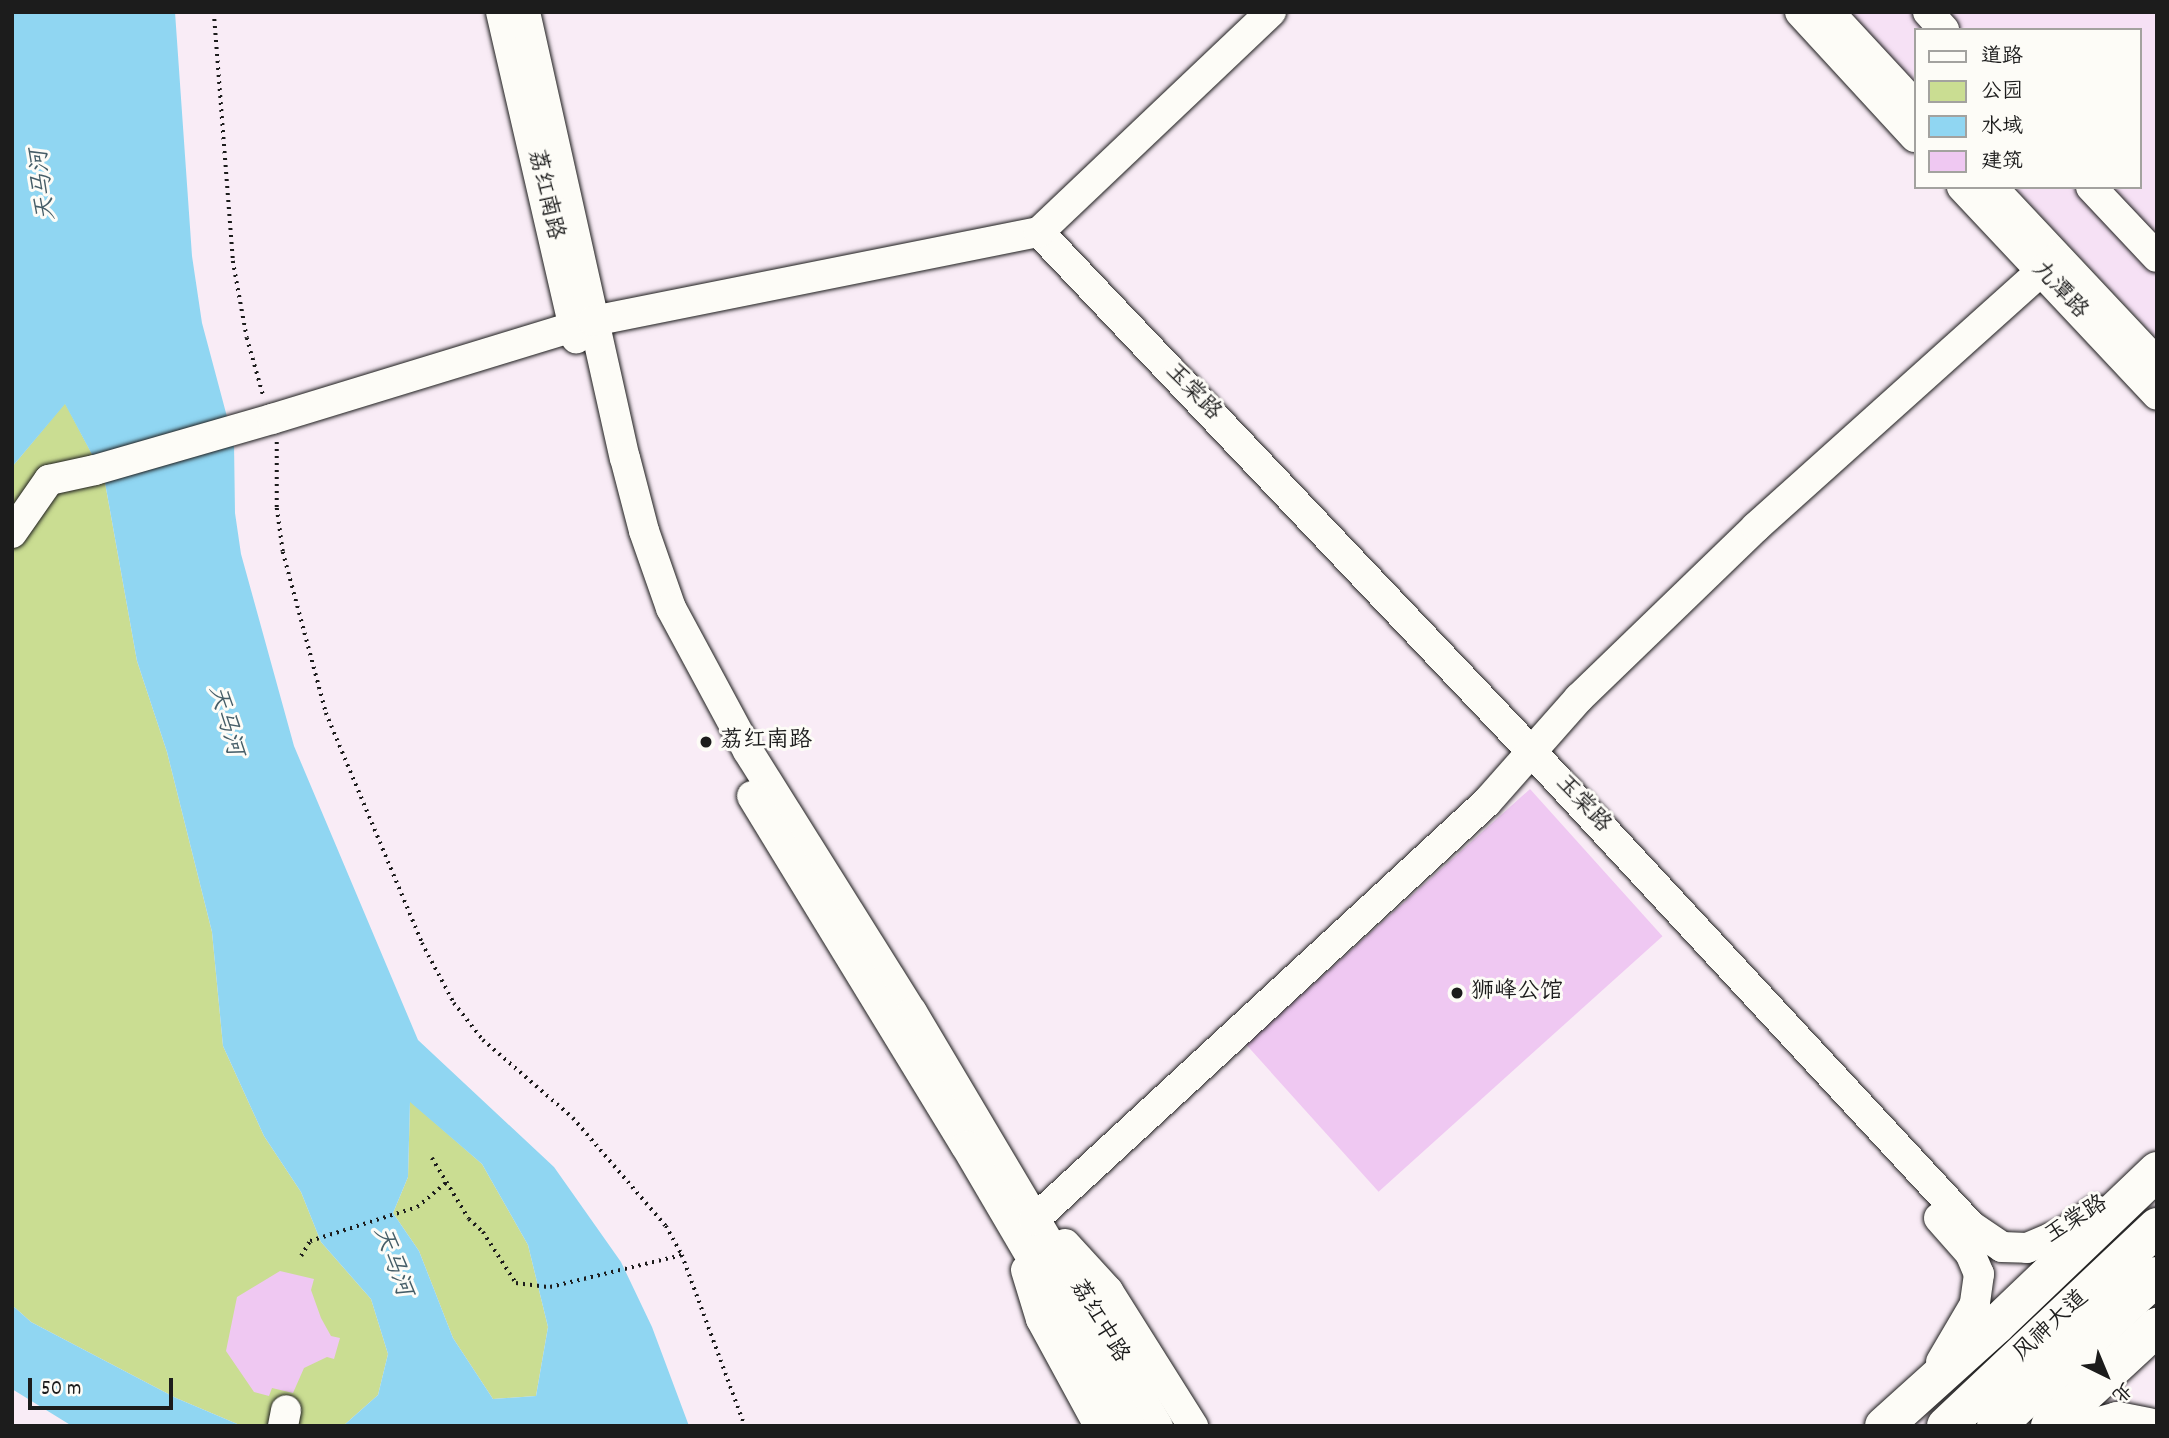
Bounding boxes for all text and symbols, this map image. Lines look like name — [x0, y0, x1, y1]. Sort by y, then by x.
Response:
legend — [1913, 28, 2141, 189]
text: 道路 — [1981, 43, 2023, 73]
text: 公园 — [1981, 78, 2023, 108]
text: 水域 — [1981, 113, 2023, 143]
street label: 荔红南路 — [520, 147, 568, 243]
water label: 天马河 — [26, 148, 64, 222]
text: 建筑 — [1981, 148, 2023, 178]
street label: 九潭路 — [2025, 256, 2093, 326]
street label: 玉棠路 — [1158, 359, 1226, 427]
water label: 天马河 — [200, 682, 248, 760]
place label: 荔红南路 — [720, 728, 812, 756]
marker: 荔红南路 — [698, 734, 714, 750]
street label: 玉棠路 — [1548, 770, 1616, 840]
place label: 狮峰公馆 — [1471, 979, 1563, 1007]
marker: 狮峰公馆 — [1449, 985, 1465, 1001]
street label: 玉棠路 — [2040, 1191, 2114, 1251]
water label: 天马河 — [365, 1223, 417, 1301]
street label: 荔红中路 — [1062, 1275, 1134, 1369]
street label: 风神大道 — [2009, 1286, 2095, 1368]
north arrow — [2071, 1340, 2141, 1410]
scale bar — [32, 1364, 177, 1408]
text: 北 — [2105, 1374, 2137, 1407]
text: 50 m — [41, 1375, 81, 1405]

